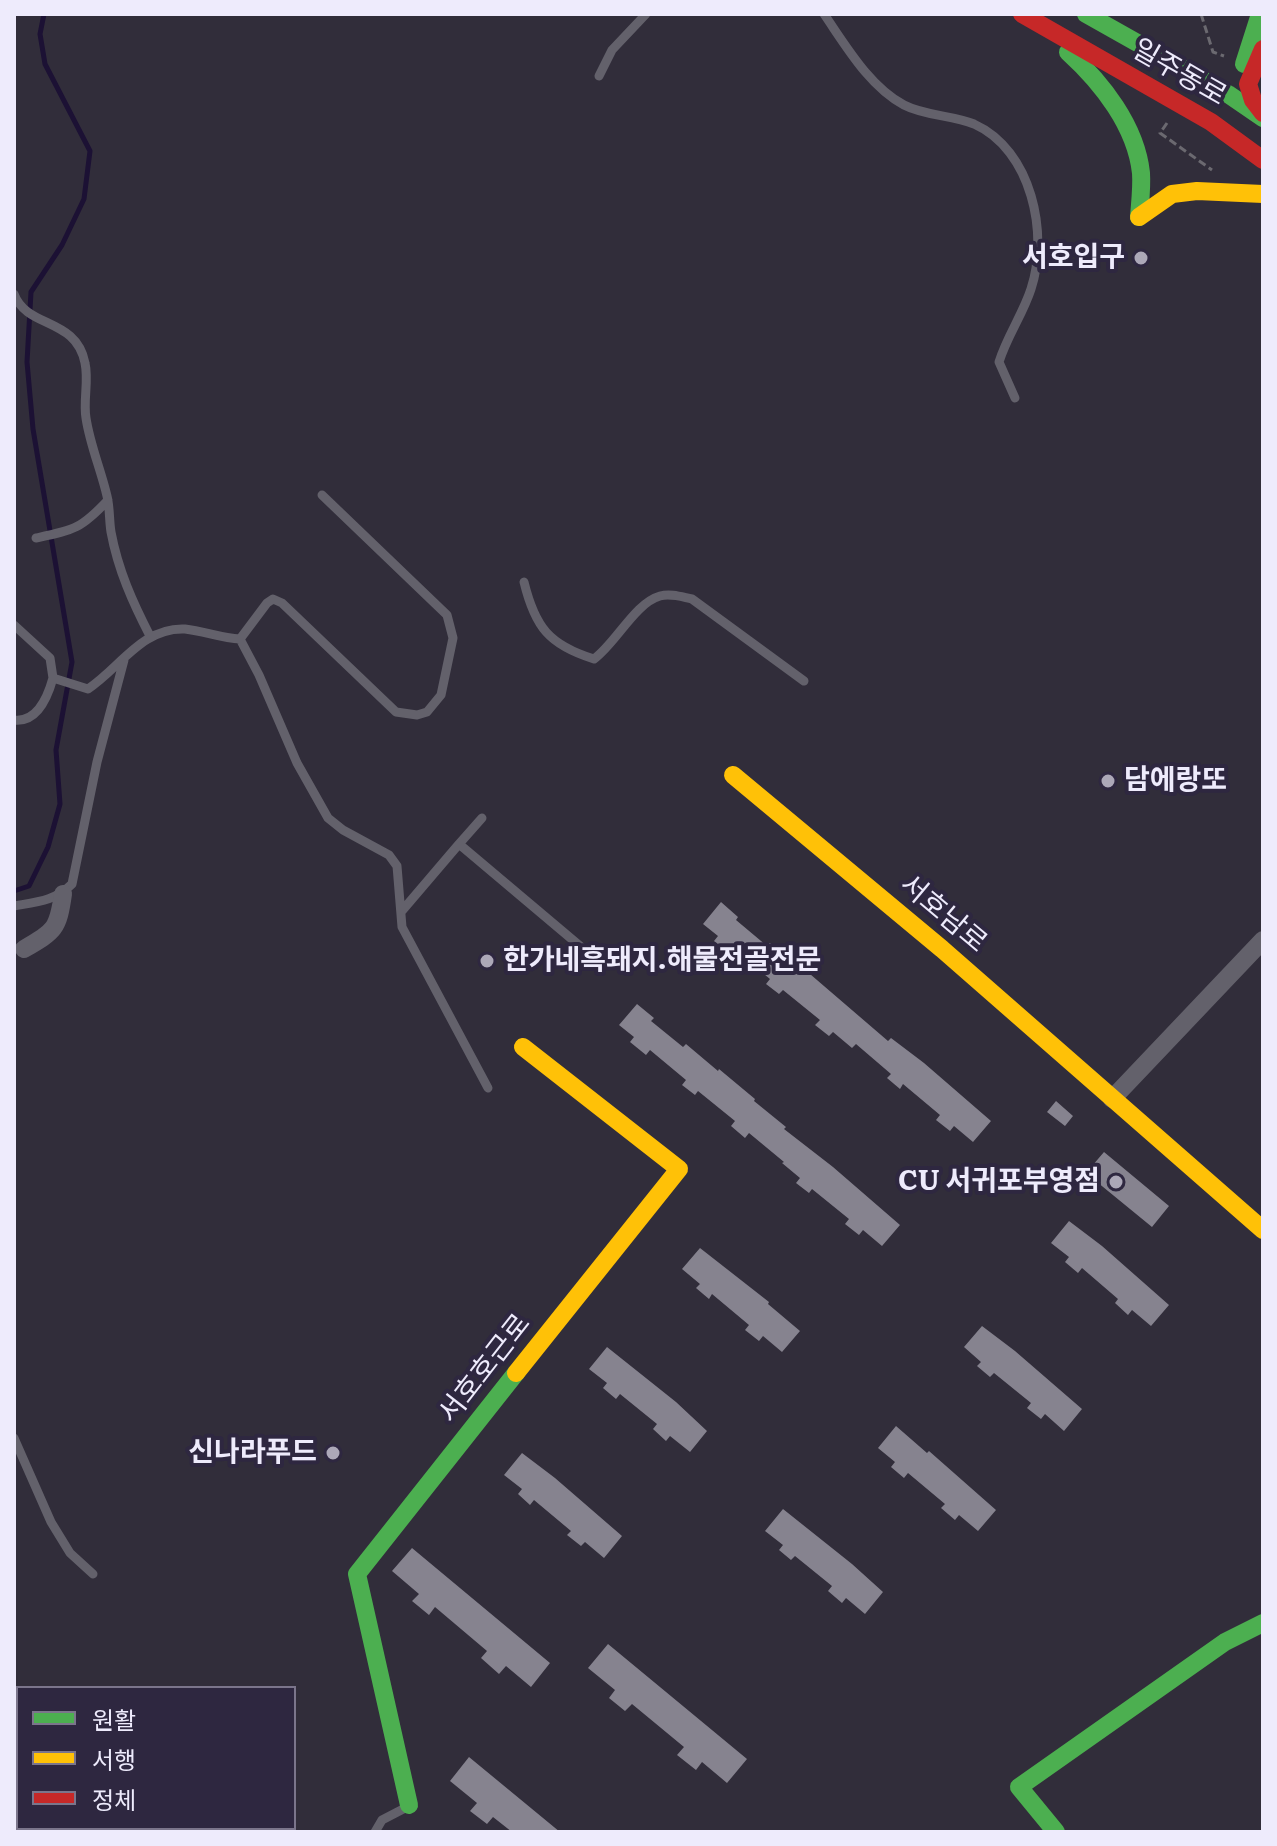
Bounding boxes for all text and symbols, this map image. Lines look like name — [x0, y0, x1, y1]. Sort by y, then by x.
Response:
street label: 일주동로 — [1126, 33, 1232, 113]
place label: 서호입구 — [1022, 241, 1125, 275]
marker: 서호입구 — [1132, 249, 1150, 267]
place label: 담에랑또 — [1124, 764, 1227, 798]
marker: 담에랑또 — [1099, 772, 1117, 790]
street label: 서호남로 — [893, 868, 993, 960]
place label: 한가네흑돼지.해물전골전문 — [503, 944, 821, 978]
marker: 한가네흑돼지.해물전골전문 — [478, 952, 496, 970]
place label: CU 서귀포부영점 — [898, 1165, 1100, 1199]
marker: CU 서귀포부영점 — [1107, 1173, 1125, 1191]
street label: 서호호근로 — [432, 1308, 538, 1430]
place label: 신나라푸드 — [188, 1436, 317, 1470]
marker: 신나라푸드 — [324, 1444, 342, 1462]
legend — [16, 1686, 296, 1830]
text: 원활 — [92, 1701, 136, 1736]
text: 서행 — [92, 1741, 136, 1776]
text: 정체 — [92, 1781, 136, 1816]

